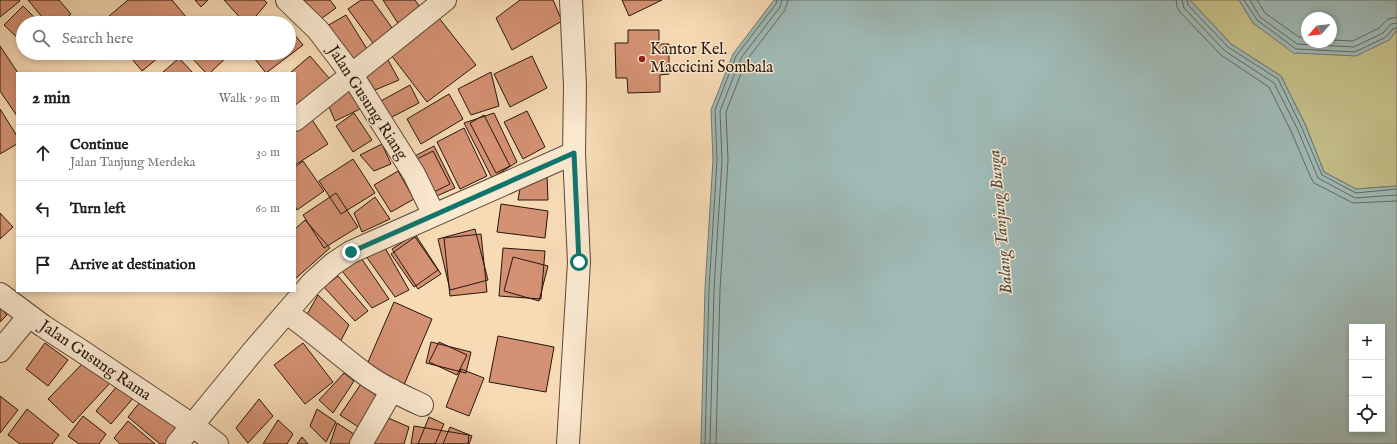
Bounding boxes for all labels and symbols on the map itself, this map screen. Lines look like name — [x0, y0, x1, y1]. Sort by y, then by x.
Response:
north arrow — [1301, 12, 1337, 48]
street label: Jalan Gusung Riang — [321, 40, 412, 164]
place label: Kantor Kel. Maccicini Sombala — [650, 40, 773, 78]
marker: Kantor Kel. Maccicini Sombala — [637, 54, 647, 64]
water label: Balang Tanjung Bunga — [984, 148, 1018, 295]
route end — [342, 243, 360, 261]
route start — [570, 253, 588, 271]
street label: Jalan Gusung Rama — [34, 315, 155, 406]

